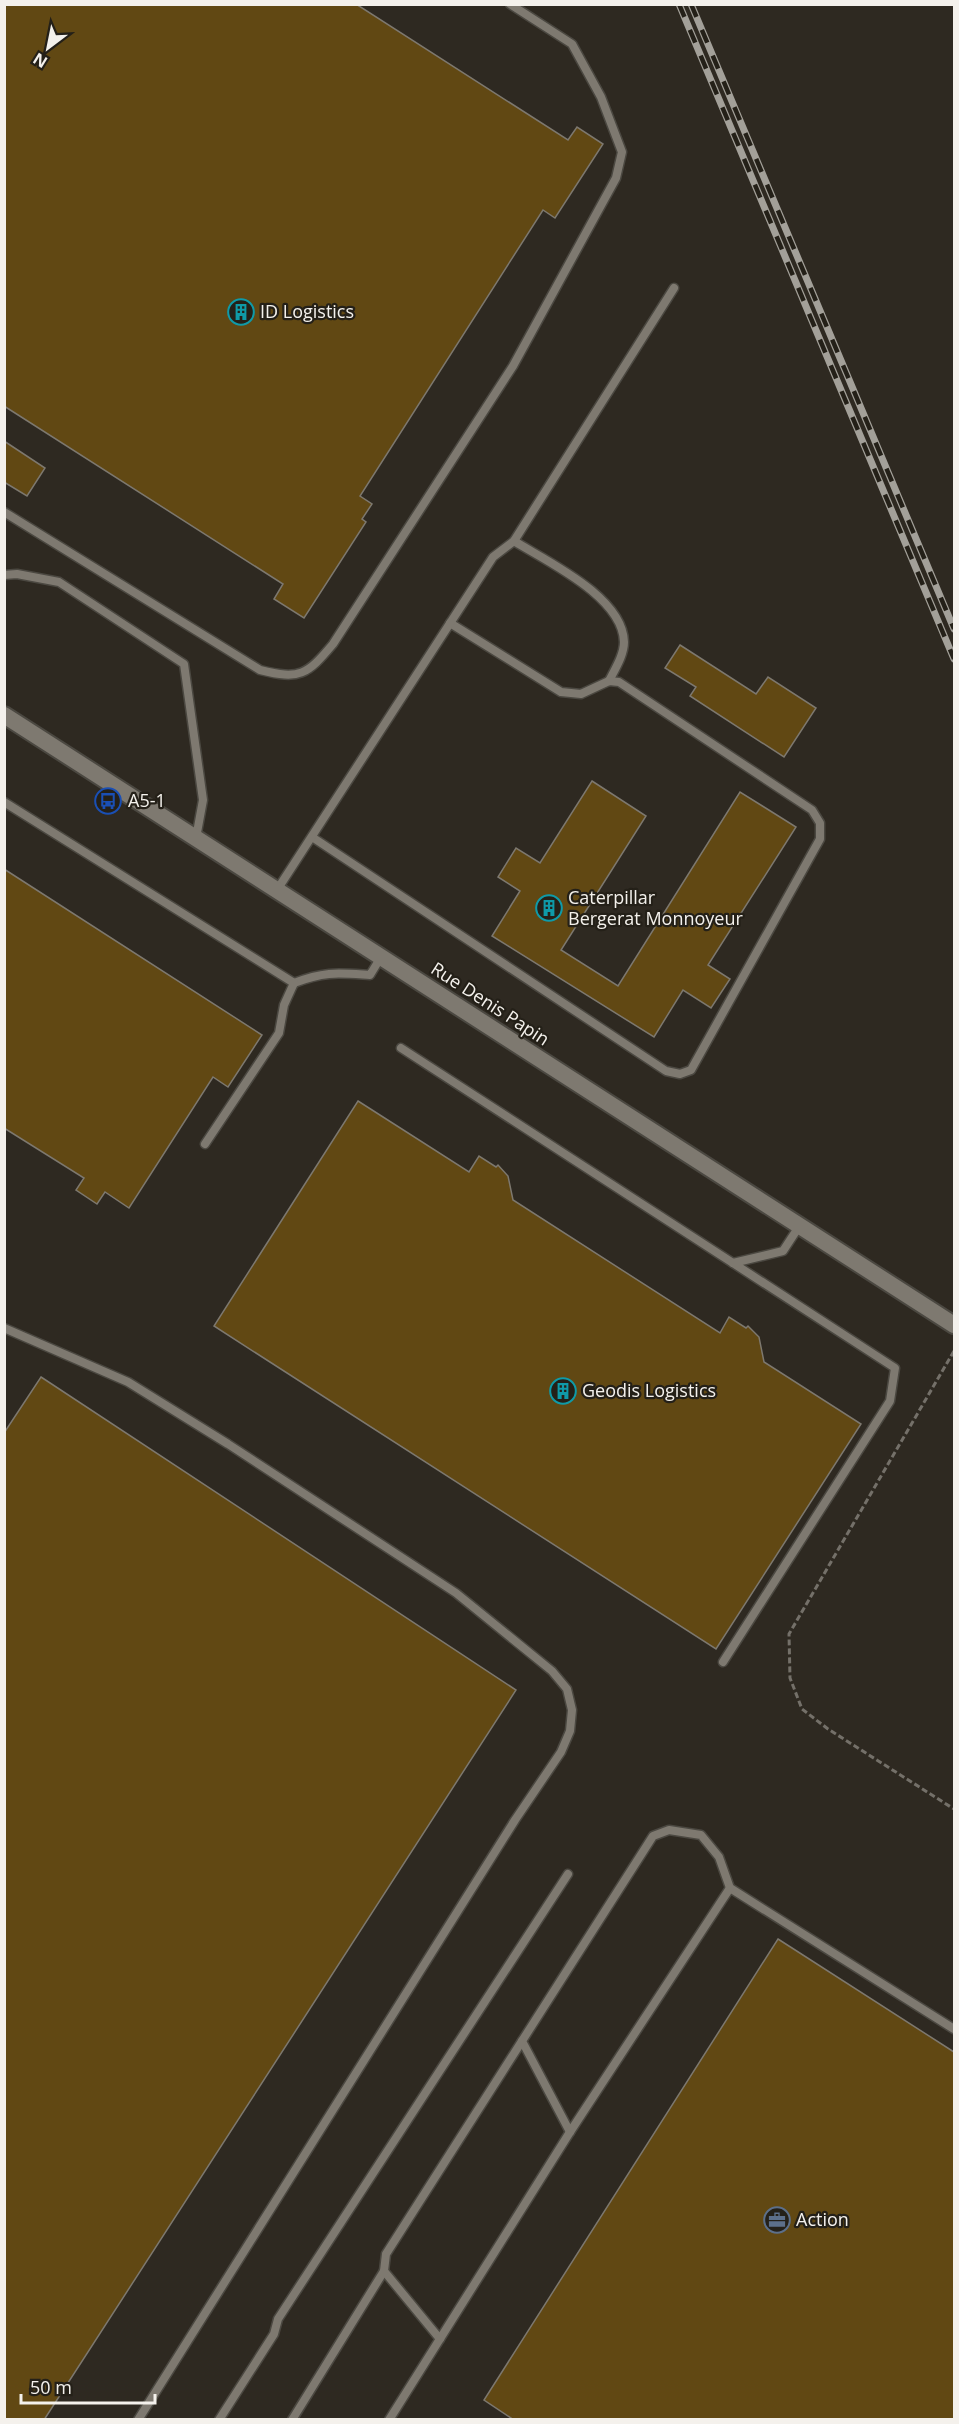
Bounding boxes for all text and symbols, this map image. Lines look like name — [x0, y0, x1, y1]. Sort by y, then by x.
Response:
north arrow — [18, 18, 78, 78]
text: N — [29, 48, 51, 73]
building icon: ID Logistics — [226, 297, 256, 327]
place label: ID Logistics — [260, 299, 354, 323]
bus stop icon: A5-1 — [93, 786, 123, 816]
place label: A5-1 — [128, 788, 166, 812]
place label: Caterpillar Bergerat Monnoyeur — [568, 885, 744, 930]
building icon: Caterpillar Bergerat Monnoyeur — [534, 893, 564, 923]
street label: Rue Denis Papin — [427, 956, 554, 1050]
building icon: Geodis Logistics — [548, 1376, 578, 1406]
place label: Geodis Logistics — [582, 1378, 716, 1402]
office icon: Action — [762, 2205, 792, 2235]
place label: Action — [796, 2207, 849, 2231]
scale bar — [21, 2367, 154, 2405]
text: 50 m — [30, 2375, 72, 2399]

